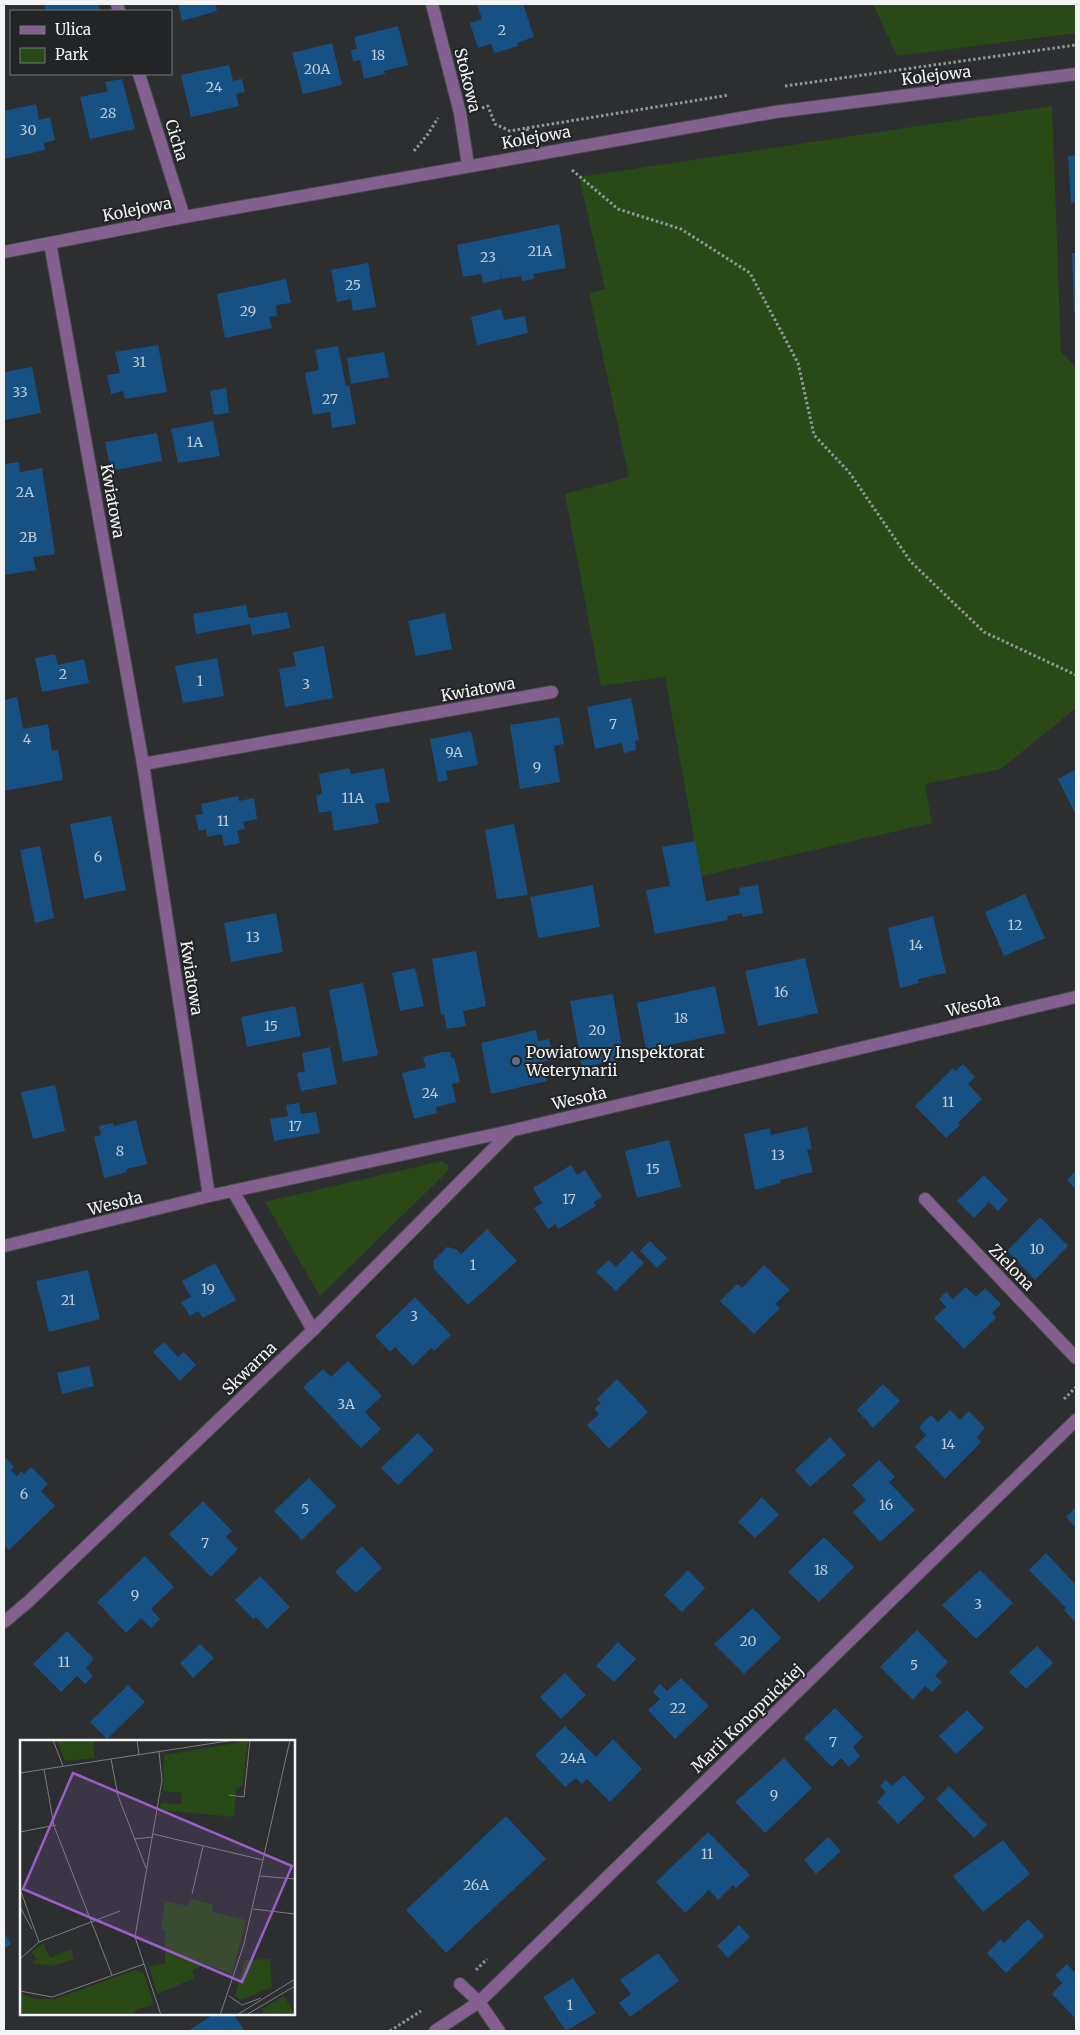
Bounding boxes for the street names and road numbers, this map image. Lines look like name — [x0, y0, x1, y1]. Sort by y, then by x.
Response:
street label: Stokowa — [450, 46, 486, 115]
street label: Kolejowa — [900, 61, 972, 89]
street label: Cicha — [161, 117, 193, 164]
street label: Kolejowa — [500, 121, 573, 153]
street label: Kolejowa — [101, 192, 174, 225]
street label: Kwiatowa — [97, 462, 129, 540]
street label: Kwiatowa — [439, 673, 517, 705]
street label: Kwiatowa — [176, 939, 208, 1017]
street label: Wesoła — [943, 989, 1003, 1021]
street label: Wesoła — [549, 1082, 609, 1114]
street label: Wesoła — [85, 1187, 145, 1220]
street label: Zielona — [985, 1240, 1039, 1295]
street label: Skwarna — [218, 1337, 281, 1399]
street label: Marii Konopnickiej — [687, 1659, 807, 1777]

